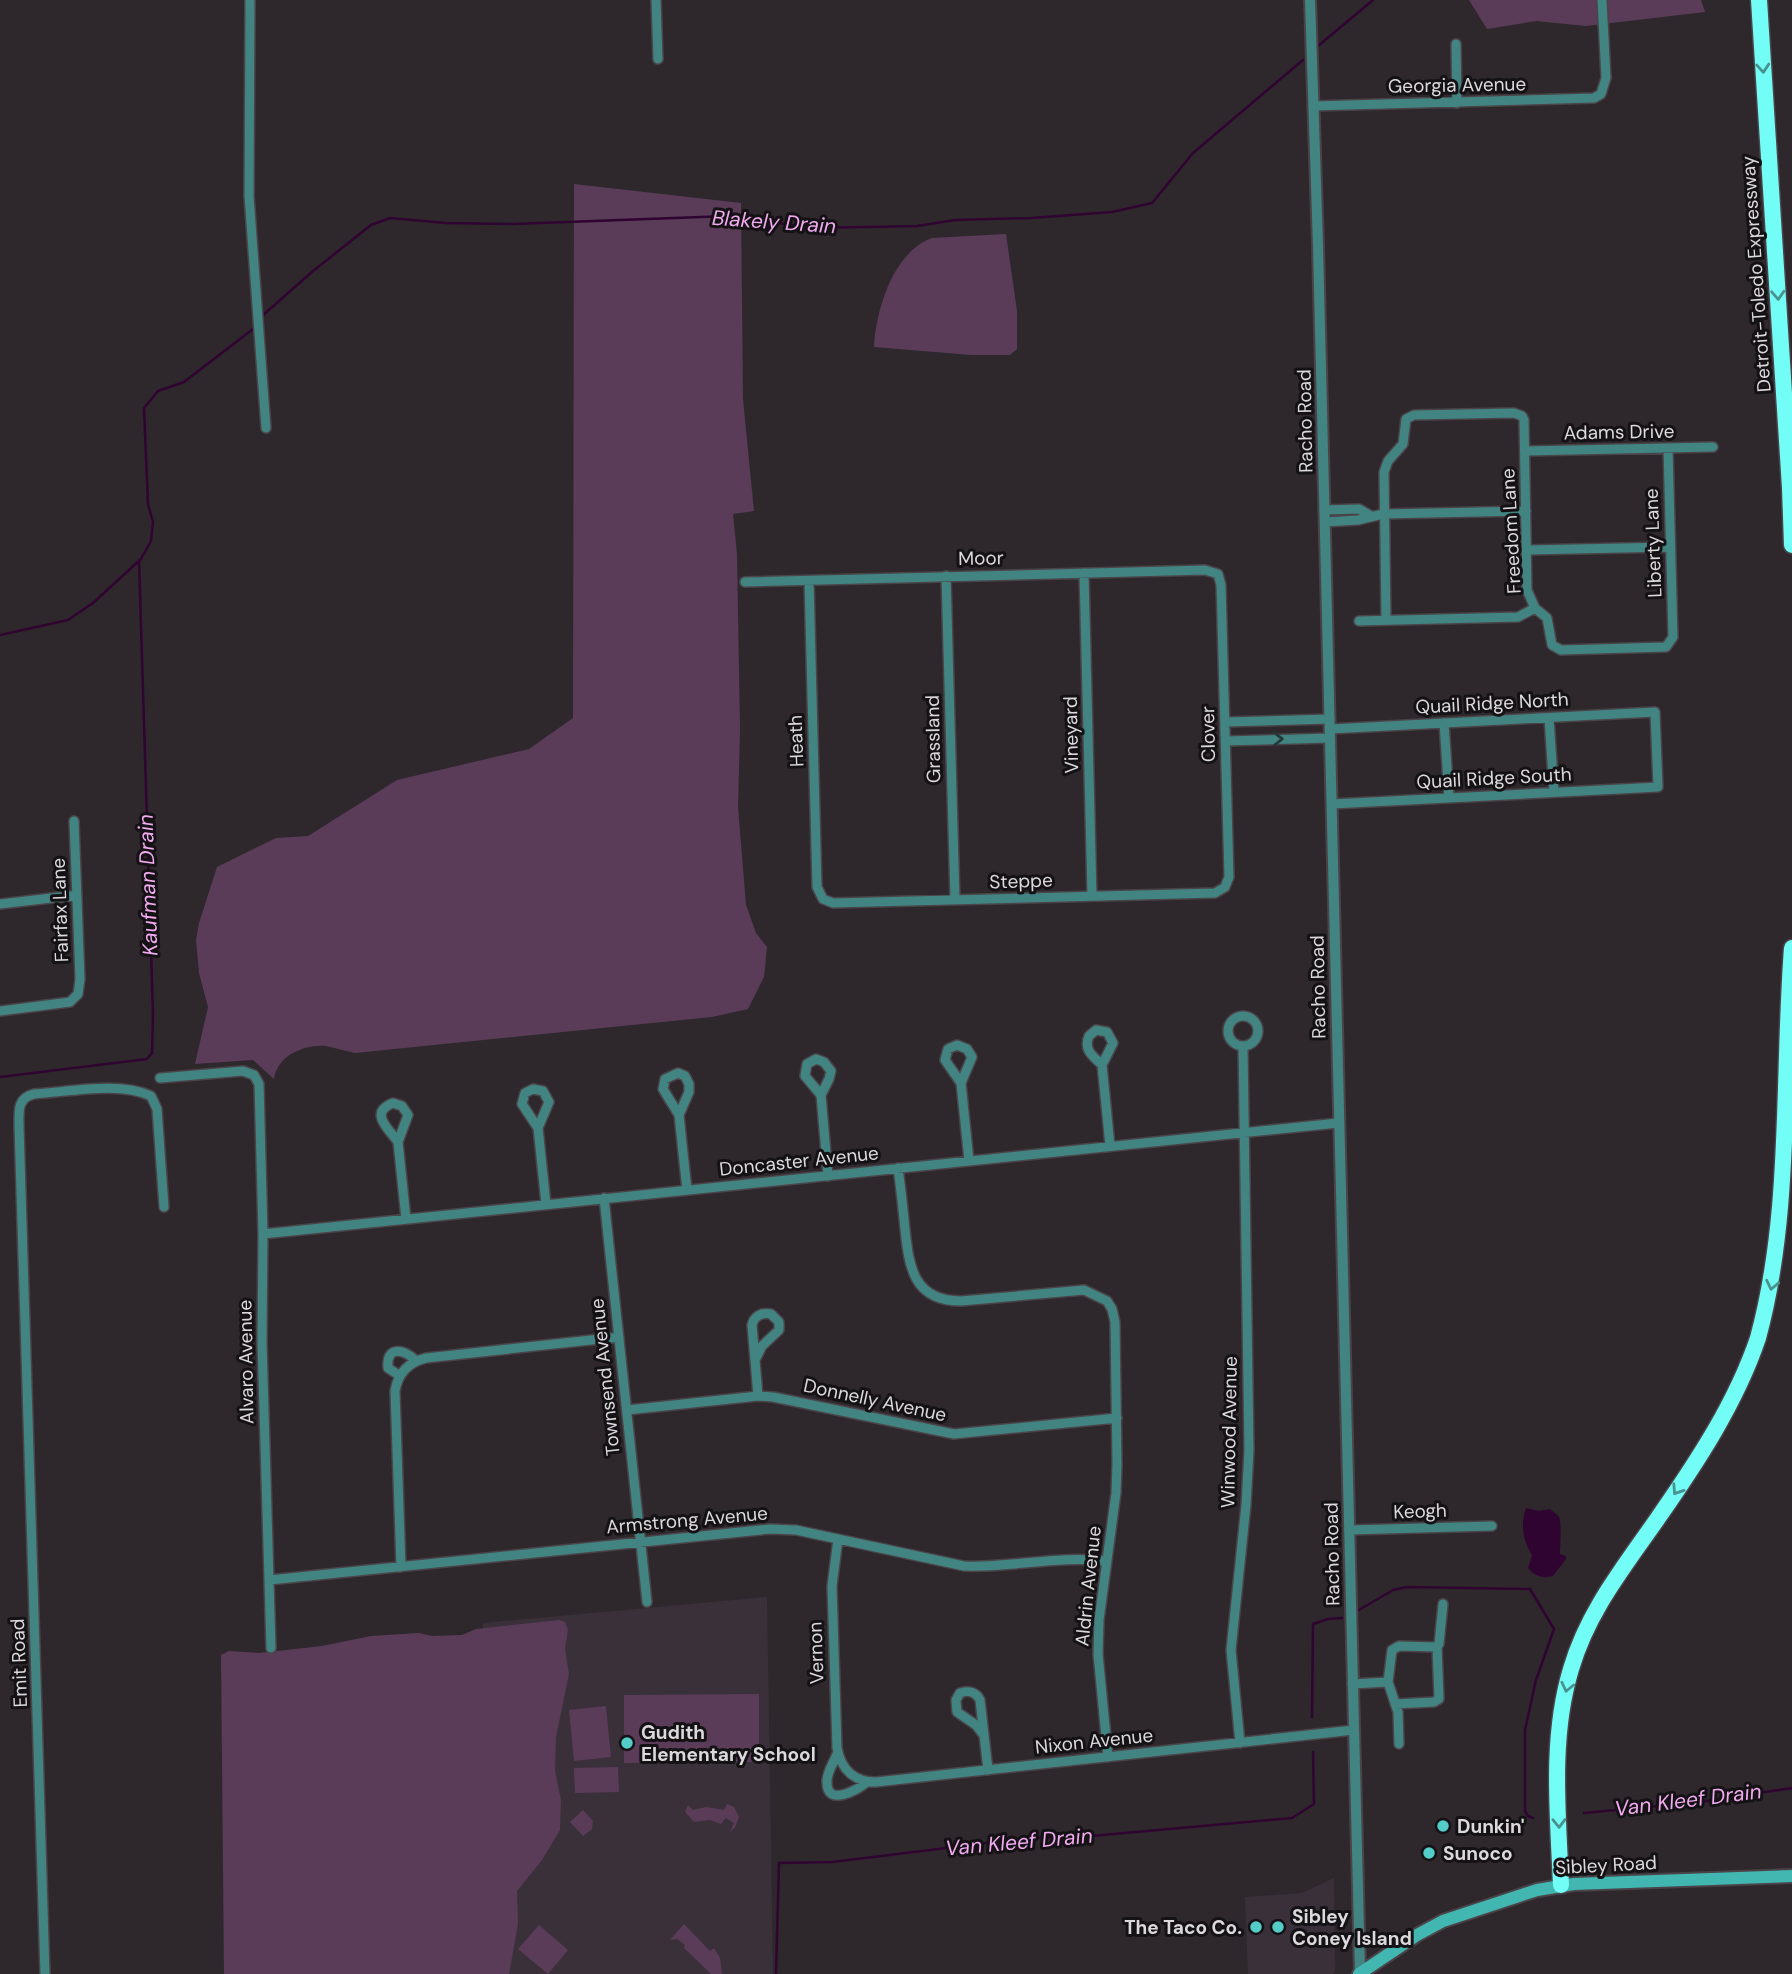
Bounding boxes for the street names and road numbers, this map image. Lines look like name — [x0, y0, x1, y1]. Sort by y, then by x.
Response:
street label: Georgia Avenue — [1388, 71, 1526, 99]
street label: Detroit-Toledo Expressway — [1735, 155, 1777, 393]
street label: Racho Road — [1292, 369, 1318, 473]
street label: Adams Drive — [1563, 419, 1675, 445]
street label: Freedom Lane — [1495, 468, 1527, 594]
street label: Liberty Lane — [1639, 488, 1667, 598]
street label: Moor — [958, 545, 1004, 571]
street label: Quail Ridge North — [1415, 687, 1569, 719]
street label: Grassland — [920, 695, 946, 783]
street label: Vineyard — [1058, 696, 1084, 774]
street label: Clover — [1195, 706, 1221, 762]
street label: Heath — [783, 714, 809, 768]
street label: Quail Ridge South — [1416, 761, 1572, 795]
street label: Fairfax Lane — [46, 857, 74, 963]
street label: Steppe — [989, 867, 1053, 895]
street label: Racho Road — [1305, 935, 1331, 1039]
street label: Doncaster Avenue — [718, 1140, 880, 1182]
street label: Townsend Avenue — [584, 1297, 626, 1457]
street label: Alvaro Avenue — [232, 1300, 260, 1424]
street label: Winwood Avenue — [1215, 1356, 1243, 1508]
street label: Donnelly Avenue — [801, 1373, 949, 1427]
street label: Keogh — [1393, 1498, 1447, 1524]
street label: Armstrong Avenue — [605, 1500, 769, 1540]
street label: Racho Road — [1319, 1502, 1345, 1606]
street label: Aldrin Avenue — [1069, 1525, 1107, 1647]
street label: Emit Road — [5, 1618, 33, 1708]
street label: Vernon — [802, 1621, 830, 1685]
street label: Nixon Avenue — [1034, 1722, 1154, 1760]
street label: Sibley Road — [1554, 1850, 1658, 1880]

